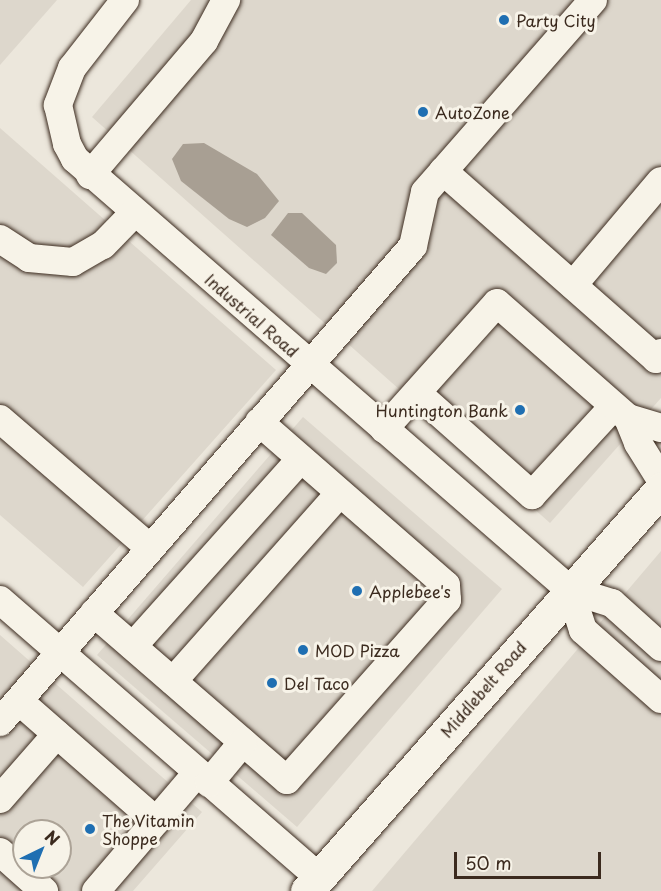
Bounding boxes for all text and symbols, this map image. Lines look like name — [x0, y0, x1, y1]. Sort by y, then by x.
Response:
place label: Party City — [516, 10, 596, 30]
marker: Party City — [497, 13, 511, 27]
place label: AutoZone — [435, 102, 510, 122]
marker: AutoZone — [416, 105, 430, 119]
street label: Industrial Road — [202, 270, 302, 360]
place label: Huntington Bank — [376, 400, 508, 420]
marker: Huntington Bank — [513, 403, 527, 417]
place label: Applebee's — [369, 581, 451, 601]
marker: Applebee's — [350, 584, 364, 598]
street label: Middlebelt Road — [436, 637, 530, 741]
place label: MOD Pizza — [315, 640, 400, 660]
marker: MOD Pizza — [296, 643, 310, 657]
place label: Del Taco — [284, 673, 350, 693]
marker: Del Taco — [265, 676, 279, 690]
place label: The Vitamin Shoppe — [102, 810, 196, 848]
north arrow — [12, 819, 72, 879]
marker: The Vitamin Shoppe — [83, 822, 97, 836]
text: N — [40, 824, 66, 850]
scale bar — [457, 840, 604, 878]
text: 50 m — [465, 849, 512, 876]

